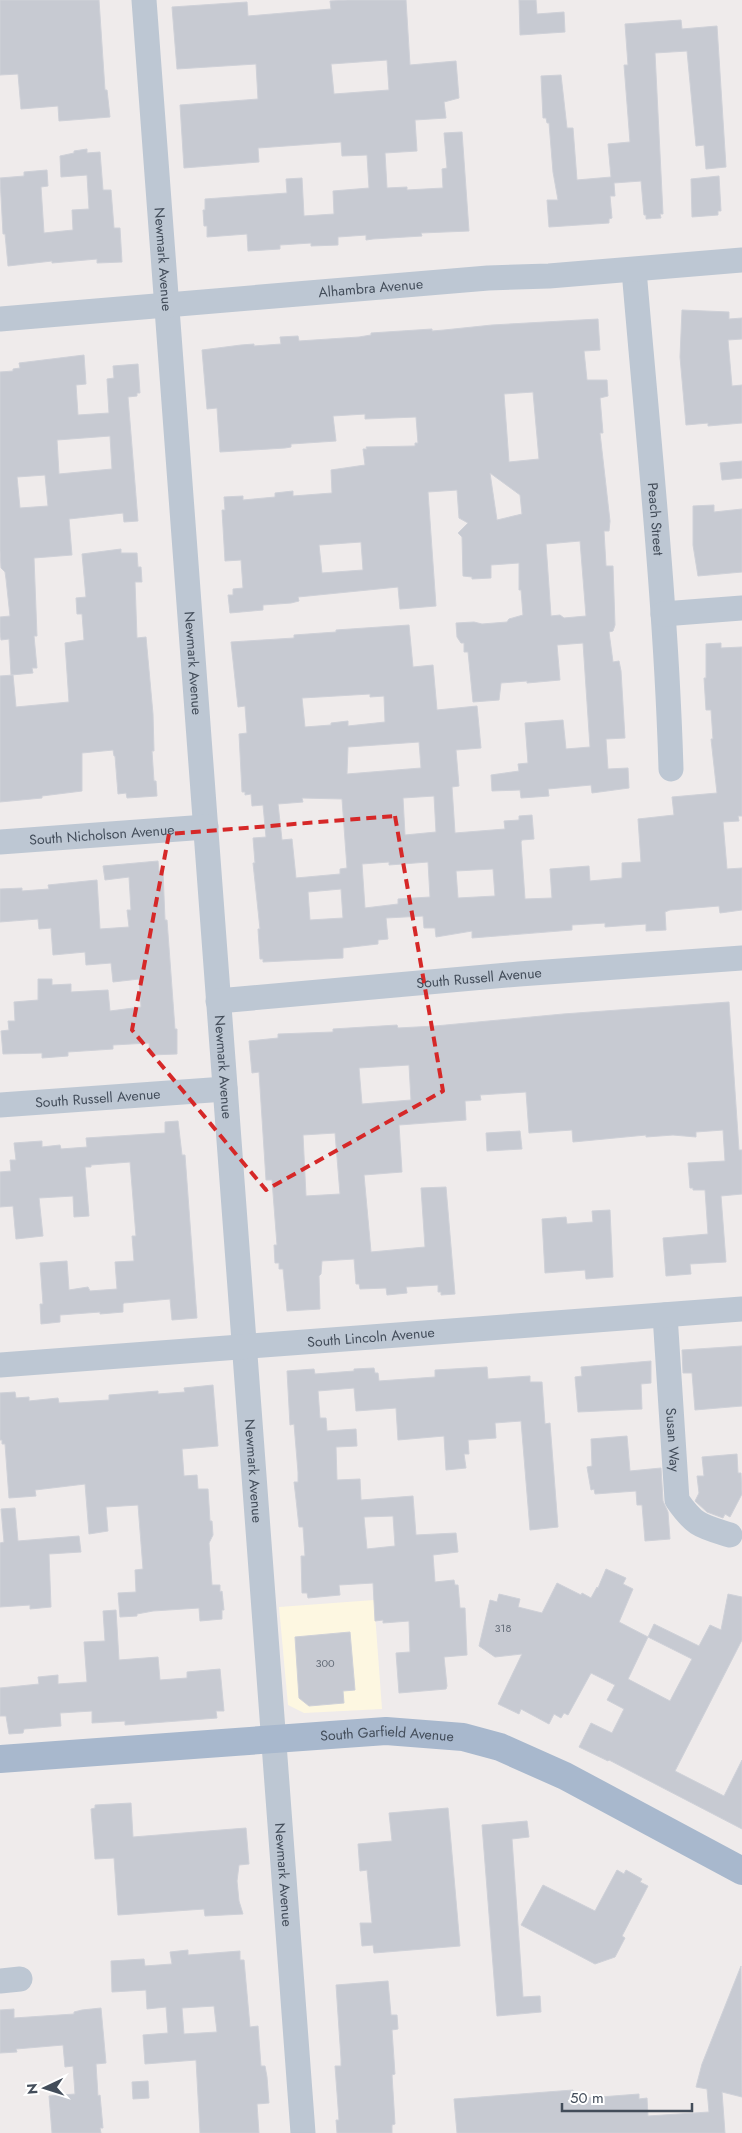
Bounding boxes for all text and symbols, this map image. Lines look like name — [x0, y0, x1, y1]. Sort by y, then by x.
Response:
street label: Newmark Avenue — [149, 207, 177, 312]
street label: Alhambra Avenue — [318, 273, 424, 302]
street label: Peach Street — [643, 482, 669, 557]
street label: Newmark Avenue — [180, 611, 207, 716]
street label: South Nicholson Avenue — [28, 819, 175, 850]
street label: South Russell Avenue — [415, 962, 542, 993]
street label: Newmark Avenue — [210, 1014, 237, 1120]
street label: South Russell Avenue — [34, 1084, 161, 1112]
street label: South Lincoln Avenue — [306, 1322, 435, 1352]
street label: Susan Way — [661, 1407, 685, 1473]
street label: Newmark Avenue — [240, 1418, 267, 1523]
house number: 318 — [495, 1620, 511, 1636]
house number: 300 — [315, 1655, 335, 1671]
street label: South Garfield Avenue — [319, 1721, 455, 1746]
street label: Newmark Avenue — [270, 1822, 298, 1927]
north arrow — [20, 2063, 70, 2113]
scale bar — [562, 2080, 692, 2112]
text: N — [22, 2083, 42, 2095]
text: 50 m — [570, 2087, 604, 2109]

